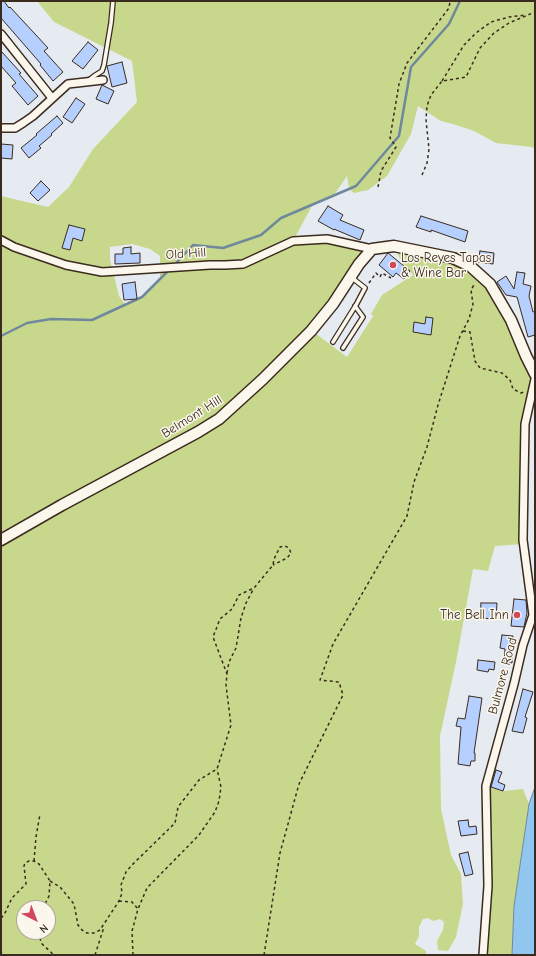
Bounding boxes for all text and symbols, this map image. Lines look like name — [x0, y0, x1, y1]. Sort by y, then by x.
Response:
street label: Old Hill — [165, 245, 207, 263]
place label: Los Reyes Tapas & Wine Bar — [401, 250, 491, 281]
marker: Los Reyes Tapas & Wine Bar — [388, 260, 398, 270]
street label: Belmont Hill — [159, 392, 225, 442]
place label: The Bell Inn — [440, 607, 509, 623]
marker: The Bell Inn — [512, 610, 522, 620]
street label: Bulmore Road — [485, 636, 521, 716]
north arrow — [16, 900, 56, 940]
text: N — [37, 921, 51, 936]

